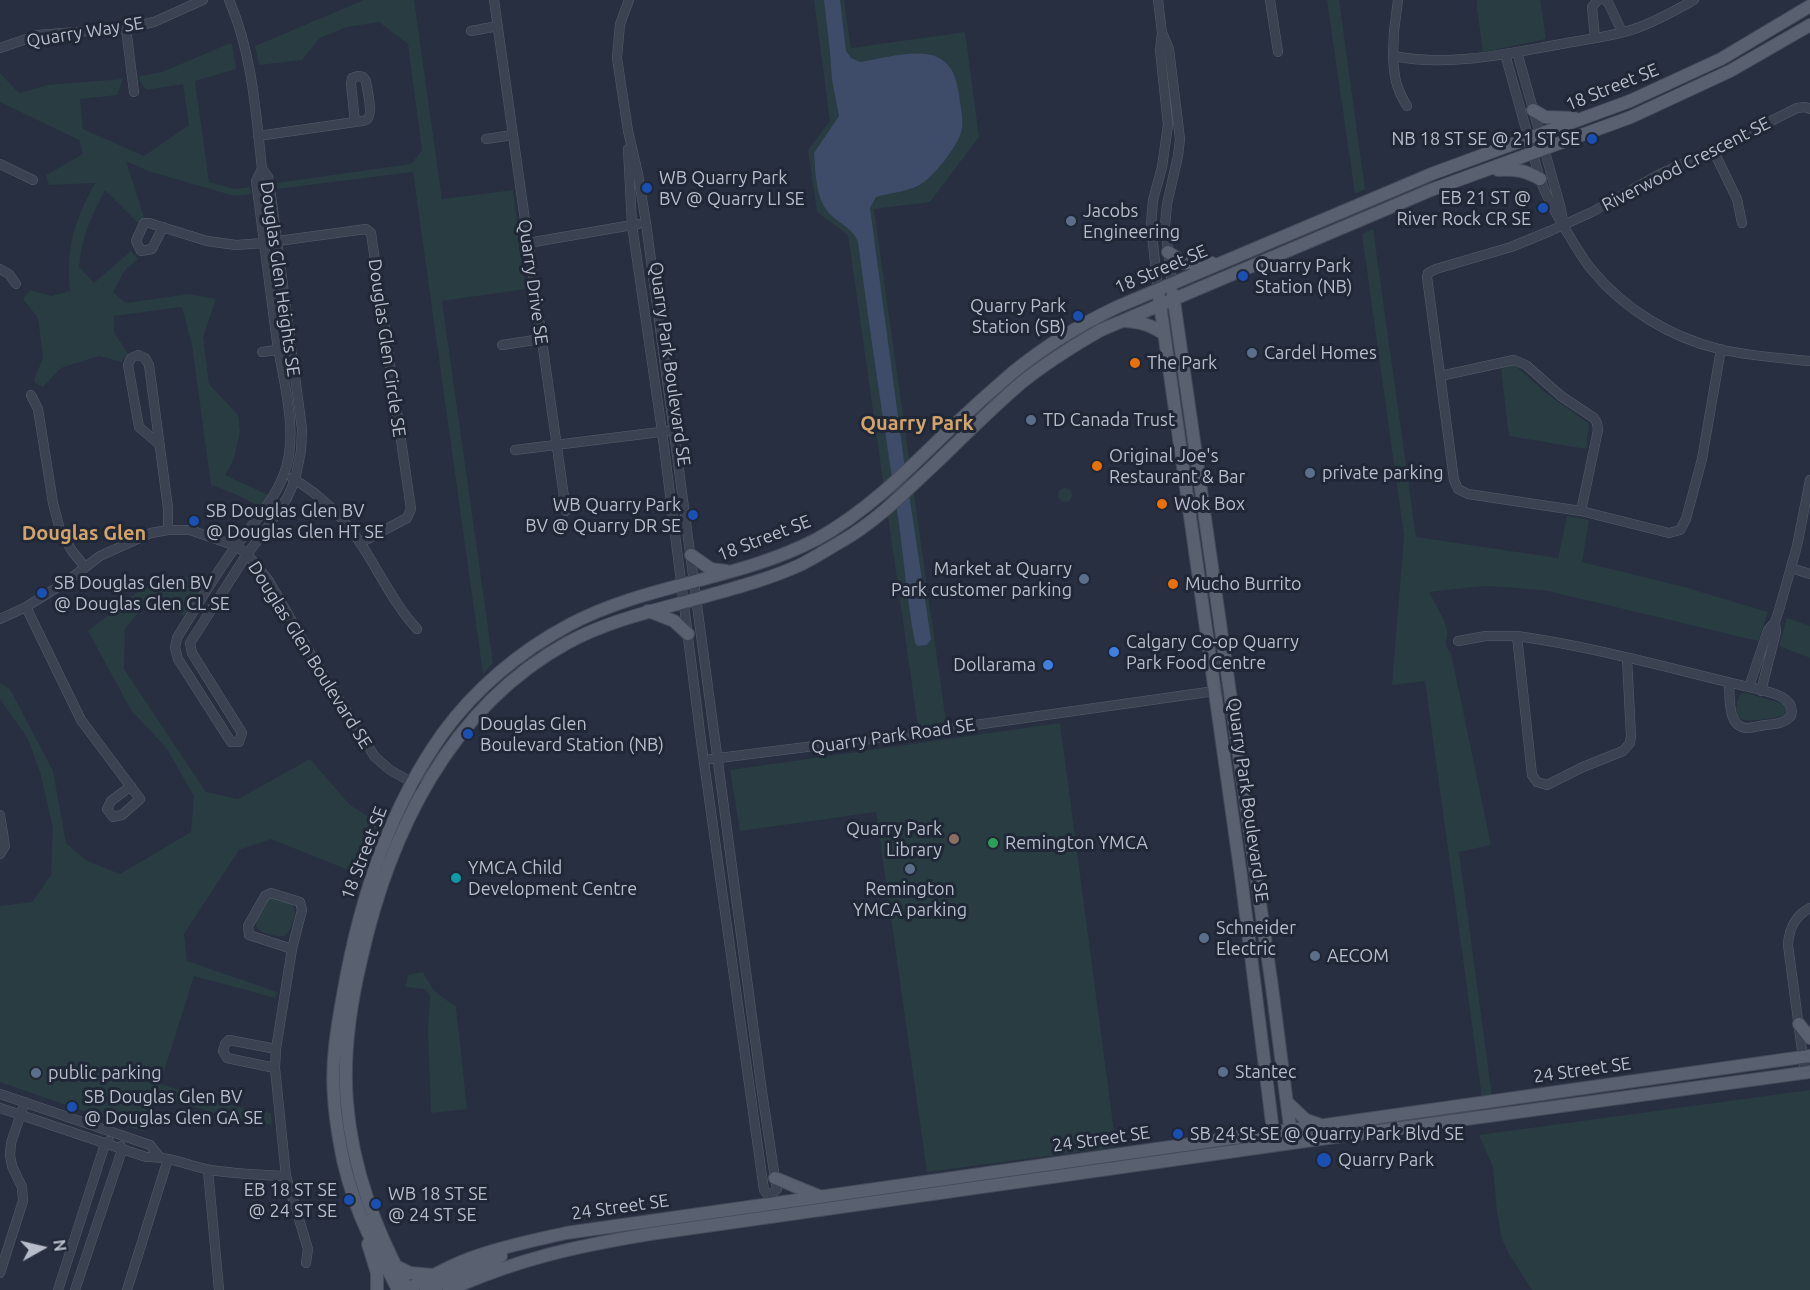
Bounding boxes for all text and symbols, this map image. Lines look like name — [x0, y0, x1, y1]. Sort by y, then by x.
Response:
street label: Quarry Way SE — [25, 12, 145, 52]
street label: 18 Street SE — [1562, 59, 1662, 115]
street label: Riverwood Crescent SE — [1598, 112, 1774, 216]
place label: NB 18 ST SE @ 21 ST SE — [1391, 128, 1580, 150]
marker: NB 18 ST SE @ 21 ST SE — [1585, 132, 1599, 146]
place label: WB Quarry Park BV @ Quarry LI SE — [659, 167, 805, 210]
street label: Douglas Glen Heights SE — [256, 180, 304, 378]
marker: WB Quarry Park BV @ Quarry LI SE — [640, 181, 654, 195]
place label: EB 21 ST @ River Rock CR SE — [1397, 187, 1531, 230]
place label: Jacobs Engineering — [1083, 200, 1180, 242]
marker: EB 21 ST @ River Rock CR SE — [1536, 201, 1550, 215]
marker: Jacobs Engineering — [1064, 214, 1078, 228]
street label: Quarry Drive SE — [513, 218, 553, 346]
street label: 18 Street SE — [1112, 240, 1210, 298]
place label: Quarry Park Station (NB) — [1255, 255, 1352, 298]
street label: Douglas Glen Circle SE — [364, 258, 410, 438]
street label: Quarry Park Boulevard SE — [645, 260, 695, 468]
marker: Quarry Park Station (NB) — [1236, 269, 1250, 283]
place label: Quarry Park Station (SB) — [970, 295, 1066, 338]
marker: Quarry Park Station (SB) — [1071, 309, 1085, 323]
place label: Cardel Homes — [1264, 342, 1377, 364]
marker: Cardel Homes — [1245, 346, 1259, 360]
place label: The Park — [1147, 352, 1217, 374]
marker: The Park — [1128, 356, 1142, 370]
place label: TD Canada Trust — [1043, 409, 1175, 431]
district label: Quarry Park — [860, 411, 974, 435]
marker: TD Canada Trust — [1024, 413, 1038, 427]
place label: Original Joe's Restaurant & Bar — [1109, 445, 1245, 488]
marker: Original Joe's Restaurant & Bar — [1090, 459, 1104, 473]
place label: private parking — [1322, 462, 1443, 484]
marker: private parking — [1303, 466, 1317, 480]
place label: Wok Box — [1174, 493, 1245, 515]
place label: WB Quarry Park BV @ Quarry DR SE — [525, 494, 681, 536]
marker: Wok Box — [1155, 497, 1169, 511]
place label: SB Douglas Glen BV @ Douglas Glen HT SE — [206, 500, 384, 542]
marker: WB Quarry Park BV @ Quarry DR SE — [686, 508, 700, 522]
street label: 18 Street SE — [714, 510, 814, 566]
marker: SB Douglas Glen BV @ Douglas Glen HT SE — [187, 514, 201, 528]
district label: Douglas Glen — [22, 521, 146, 545]
street label: Douglas Glen Boulevard SE — [243, 557, 377, 753]
place label: Market at Quarry Park customer parking — [891, 558, 1072, 600]
place label: SB Douglas Glen BV @ Douglas Glen CL SE — [54, 572, 230, 614]
marker: Market at Quarry Park customer parking — [1077, 572, 1091, 586]
place label: Mucho Burrito — [1185, 573, 1302, 595]
marker: Mucho Burrito — [1166, 577, 1180, 591]
marker: SB Douglas Glen BV @ Douglas Glen CL SE — [35, 586, 49, 600]
place label: Calgary Co-op Quarry Park Food Centre — [1126, 631, 1299, 674]
marker: Calgary Co-op Quarry Park Food Centre — [1107, 645, 1121, 659]
place label: Dollarama — [953, 654, 1036, 676]
marker: Dollarama — [1041, 658, 1055, 672]
street label: Quarry Park Boulevard SE — [1223, 696, 1273, 904]
place label: Douglas Glen Boulevard Station (NB) — [480, 713, 664, 756]
street label: Quarry Park Road SE — [810, 714, 976, 758]
marker: Douglas Glen Boulevard Station (NB) — [461, 727, 475, 741]
street label: 18 Street SE — [336, 803, 392, 903]
place label: Quarry Park Library — [846, 818, 942, 860]
marker: Quarry Park Library — [947, 832, 961, 846]
place label: Remington YMCA — [1005, 832, 1148, 854]
marker: Remington YMCA — [986, 836, 1000, 850]
place label: YMCA Child Development Centre — [468, 857, 637, 900]
marker: Remington YMCA parking — [903, 862, 917, 876]
marker: YMCA Child Development Centre — [449, 871, 463, 885]
place label: Remington YMCA parking — [853, 878, 967, 920]
place label: Schneider Electric — [1216, 917, 1296, 960]
marker: Schneider Electric — [1197, 931, 1211, 945]
place label: AECOM — [1327, 945, 1389, 967]
marker: AECOM — [1308, 949, 1322, 963]
street label: 24 Street SE — [1532, 1052, 1632, 1088]
place label: Stantec — [1235, 1061, 1296, 1083]
place label: public parking — [48, 1062, 162, 1084]
marker: Stantec — [1216, 1065, 1230, 1079]
marker: public parking — [29, 1066, 43, 1080]
place label: SB Douglas Glen BV @ Douglas Glen GA SE — [84, 1086, 263, 1128]
marker: SB Douglas Glen BV @ Douglas Glen GA SE — [65, 1100, 79, 1114]
street label: 24 Street SE — [1051, 1121, 1151, 1157]
place label: SB 24 St SE @ Quarry Park Blvd SE — [1190, 1123, 1464, 1145]
marker: SB 24 St SE @ Quarry Park Blvd SE — [1171, 1127, 1185, 1141]
place label: Quarry Park — [1338, 1149, 1434, 1171]
marker: Quarry Park — [1315, 1151, 1333, 1169]
place label: EB 18 ST SE @ 24 ST SE — [244, 1179, 337, 1222]
place label: WB 18 ST SE @ 24 ST SE — [388, 1183, 488, 1226]
street label: 24 Street SE — [570, 1189, 670, 1225]
marker: EB 18 ST SE @ 24 ST SE — [342, 1193, 356, 1207]
marker: WB 18 ST SE @ 24 ST SE — [369, 1197, 383, 1211]
north arrow — [12, 1218, 72, 1278]
text: N — [50, 1238, 70, 1253]

